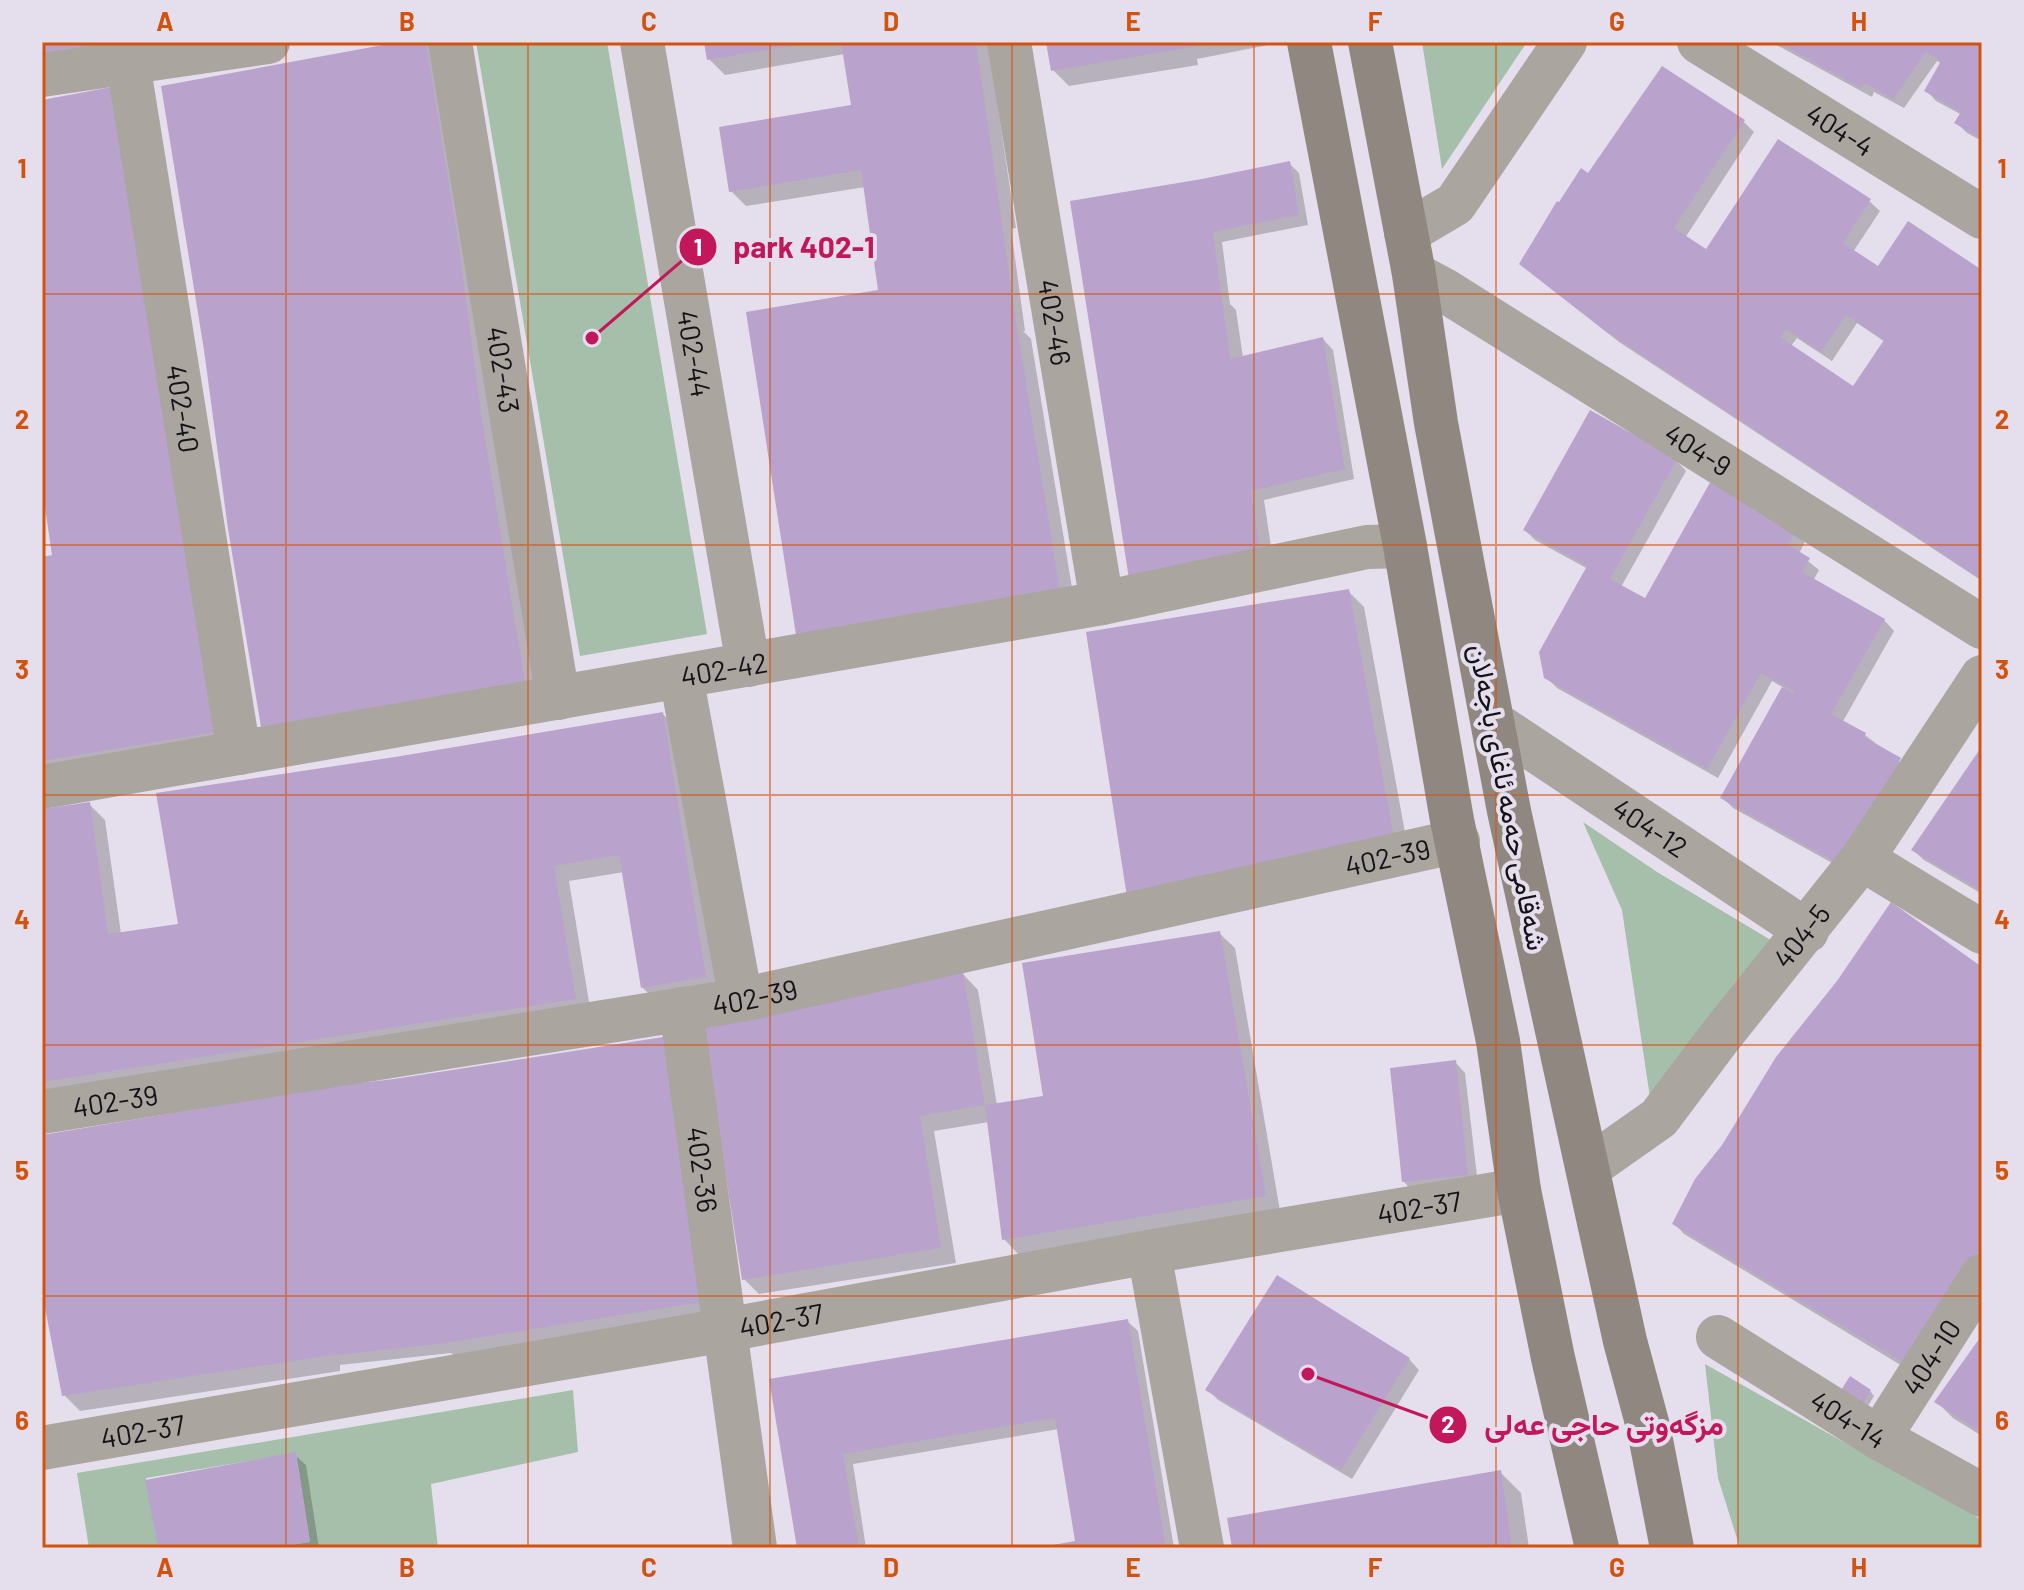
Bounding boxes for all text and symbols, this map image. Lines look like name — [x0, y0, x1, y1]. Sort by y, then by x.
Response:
text: A — [156, 5, 174, 36]
text: B — [399, 5, 415, 36]
text: C — [641, 5, 657, 36]
text: D — [883, 5, 899, 36]
text: E — [1125, 5, 1141, 36]
text: F — [1368, 5, 1383, 36]
text: G — [1609, 5, 1625, 36]
text: H — [1851, 5, 1867, 36]
street label: 404-4 — [1800, 96, 1880, 163]
text: 1 — [17, 152, 27, 183]
text: 1 — [1997, 152, 2007, 183]
callout: park 402-1 — [678, 220, 891, 274]
text: park 402-1 — [733, 228, 875, 264]
text: 1 — [694, 232, 702, 261]
street label: 402-46 — [1032, 276, 1079, 368]
street label: 402-44 — [671, 307, 719, 400]
street label: 402-43 — [480, 324, 528, 415]
street label: 402-40 — [160, 362, 207, 455]
text: 2 — [15, 403, 29, 434]
text: 2 — [1995, 403, 2009, 434]
street label: 404-9 — [1659, 416, 1738, 483]
street label: شەقامی حەمە ئاغای باجەلان — [1462, 641, 1555, 953]
street label: 402-42 — [678, 644, 770, 693]
text: 3 — [15, 653, 29, 684]
text: 3 — [1995, 653, 2009, 684]
street label: 404-12 — [1607, 790, 1694, 864]
street label: 402-39 — [1342, 831, 1433, 883]
street label: 404-5 — [1765, 897, 1837, 974]
text: 4 — [14, 903, 30, 934]
text: 4 — [1994, 903, 2010, 934]
street label: 402-39 — [710, 971, 801, 1021]
street label: 402-39 — [70, 1077, 160, 1124]
street label: 402-36 — [680, 1124, 726, 1214]
text: 5 — [15, 1154, 29, 1185]
text: 5 — [1995, 1154, 2009, 1185]
street label: 402-37 — [1374, 1183, 1464, 1231]
street label: 402-37 — [736, 1295, 826, 1344]
street label: 404-10 — [1894, 1313, 1967, 1401]
street label: 404-14 — [1804, 1382, 1893, 1455]
callout: مزگەوتی حاجی عەلی — [1428, 1398, 1740, 1452]
text: 6 — [15, 1404, 29, 1435]
text: 6 — [1995, 1404, 2009, 1435]
text: مزگەوتی حاجی عەلی — [1484, 1405, 1724, 1443]
street label: 402-37 — [98, 1407, 187, 1455]
text: 2 — [1441, 1409, 1455, 1438]
text: A — [156, 1551, 174, 1582]
text: B — [399, 1551, 415, 1582]
text: C — [641, 1551, 657, 1582]
text: D — [883, 1551, 899, 1582]
text: E — [1125, 1551, 1141, 1582]
text: F — [1368, 1551, 1383, 1582]
text: G — [1609, 1551, 1625, 1582]
text: H — [1851, 1551, 1867, 1582]

